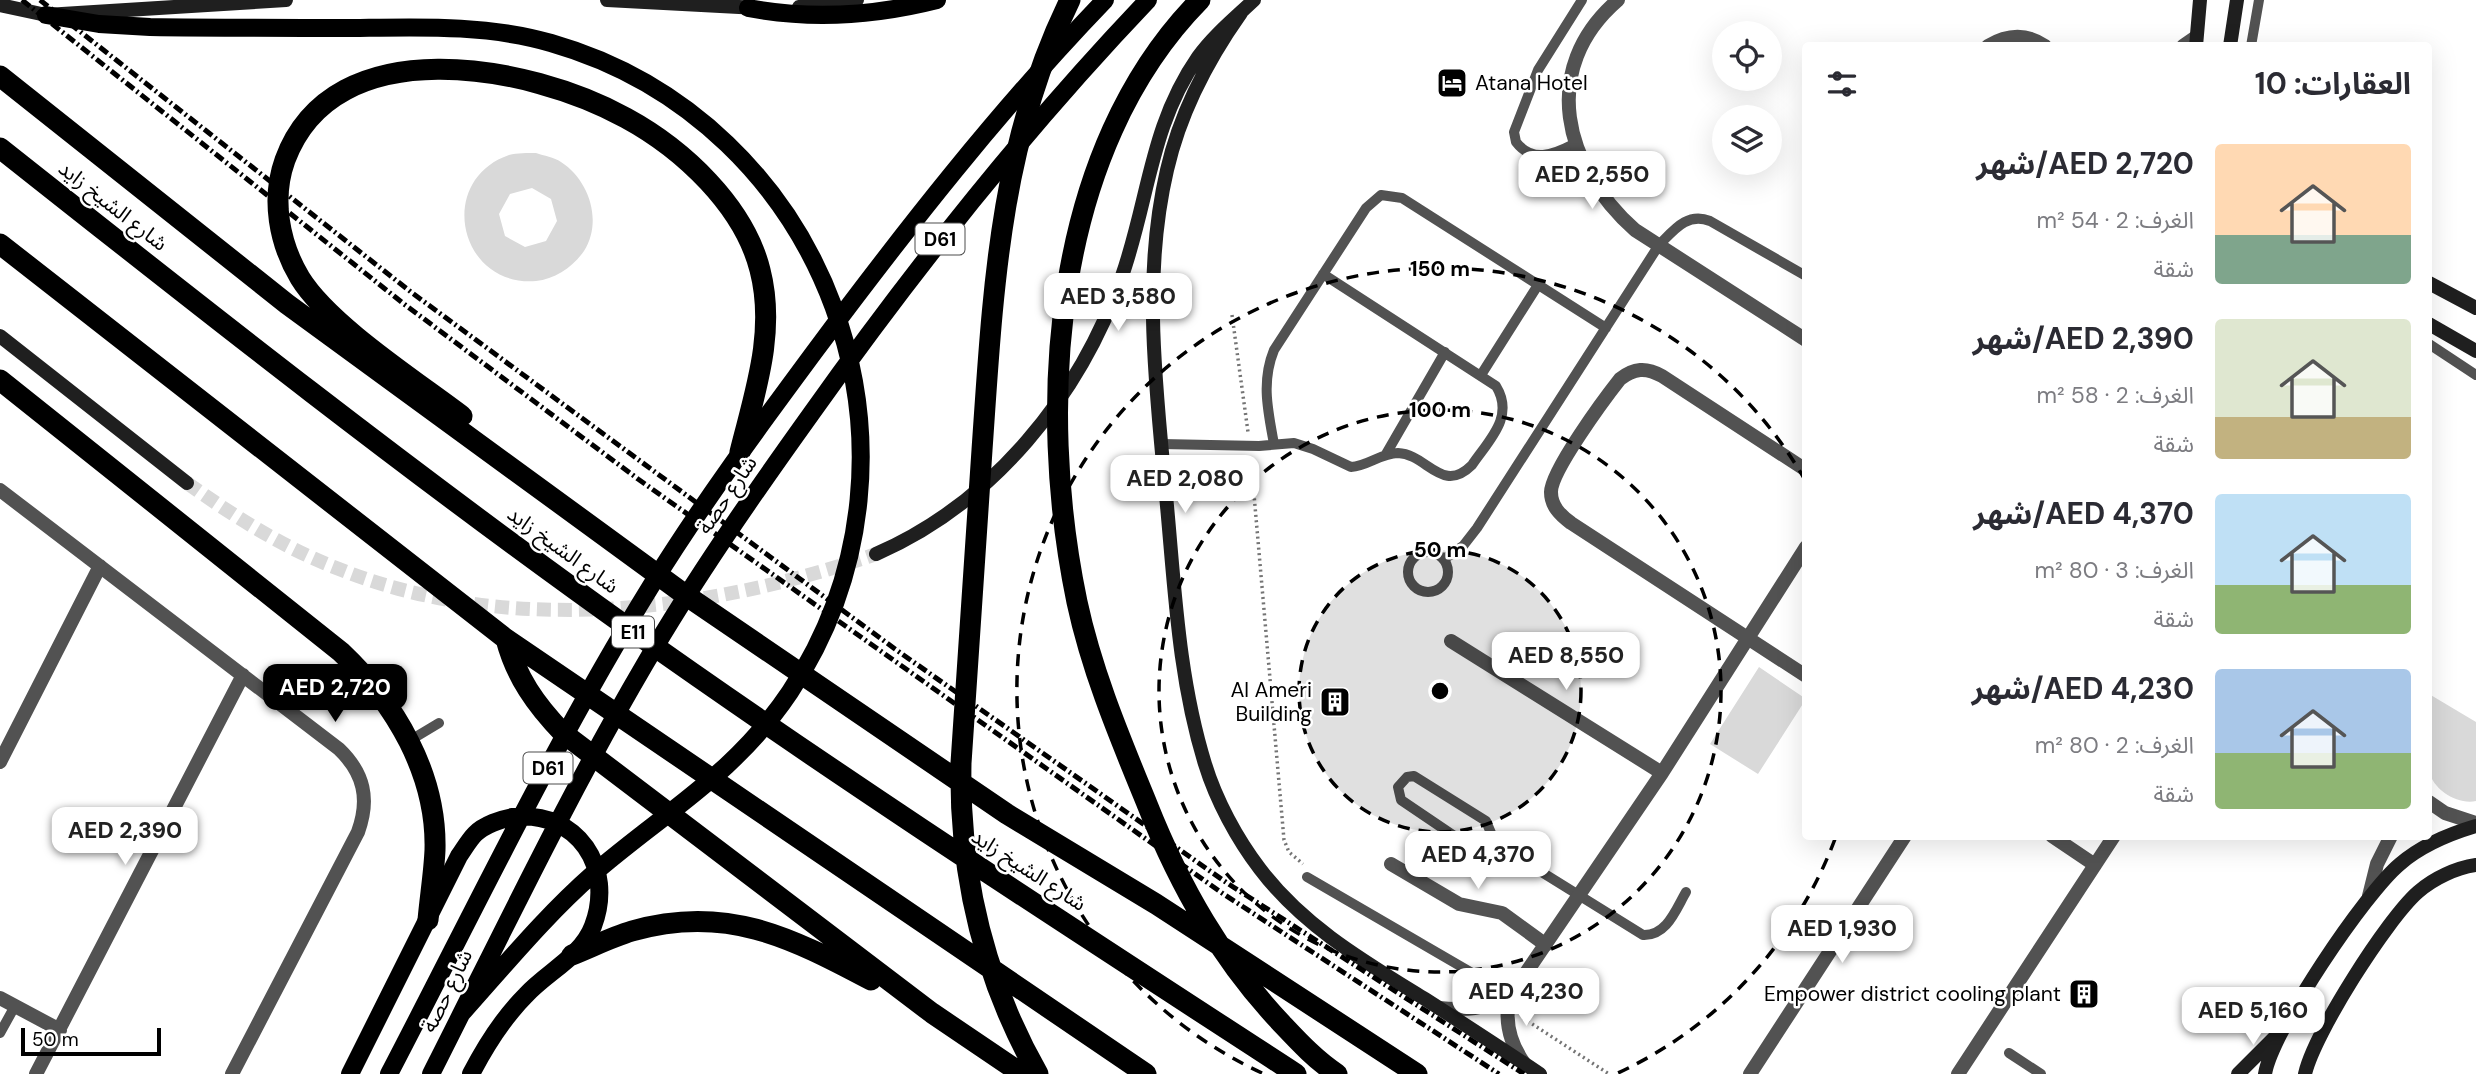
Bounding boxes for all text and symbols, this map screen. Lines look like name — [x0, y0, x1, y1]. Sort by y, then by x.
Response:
map controls — [1712, 21, 1782, 175]
button: locate — [1712, 21, 1782, 91]
text: العقارات: 10 — [2255, 64, 2411, 103]
icon: filters — [1823, 65, 1861, 103]
hotel icon: Atana Hotel — [1435, 66, 1469, 100]
place label: Atana Hotel — [1475, 69, 1588, 97]
button: layers — [1712, 105, 1782, 175]
text: AED 2,720/شهر — [1976, 144, 2194, 183]
pin: AED 2,550 — [1512, 152, 1672, 211]
street label: شارع الشيخ زايد — [52, 154, 173, 258]
text: AED 2,550 — [1534, 159, 1650, 189]
icon: home — [2271, 172, 2355, 256]
text: الغرف: 2 · 54 m² — [2037, 205, 2194, 235]
road number: D61 — [916, 224, 964, 255]
text: شقة — [2153, 254, 2194, 284]
text: 150 m — [1410, 255, 1470, 283]
pin: AED 3,580 — [1038, 274, 1198, 333]
text: AED 3,580 — [1060, 281, 1176, 311]
text: AED 2,390/شهر — [1973, 319, 2194, 358]
icon: home — [2271, 347, 2355, 431]
text: الغرف: 2 · 58 m² — [2036, 380, 2194, 410]
text: 100 m — [1409, 396, 1471, 424]
text: شقة — [2153, 429, 2194, 459]
street label: شارع حصة — [691, 450, 764, 540]
pin: AED 2,080 — [1105, 456, 1265, 515]
text: AED 2,080 — [1126, 463, 1244, 493]
text: AED 4,370/شهر — [1973, 494, 2194, 533]
street label: شارع الشيخ زايد — [501, 500, 624, 601]
icon: home — [2271, 522, 2355, 606]
text: 50 m — [1414, 536, 1466, 564]
text: الغرف: 3 · 80 m² — [2034, 555, 2194, 585]
text: شقة — [2153, 604, 2194, 634]
road number: E11 — [612, 617, 654, 648]
pin: AED 8,550 — [1486, 632, 1646, 692]
text: AED 8,550 — [1508, 640, 1624, 670]
pin: AED 2,720 — [255, 664, 415, 724]
text: AED 4,230/شهر — [1972, 669, 2194, 708]
text: AED 2,720 — [279, 672, 391, 702]
place label: Al Ameri Building — [1230, 676, 1312, 728]
centre of rings — [1428, 679, 1452, 703]
building icon: Al Ameri Building — [1318, 685, 1352, 719]
icon: home — [2271, 697, 2355, 781]
text: الغرف: 2 · 80 m² — [2035, 730, 2194, 760]
road number: D61 — [524, 752, 572, 783]
text: شقة — [2153, 779, 2194, 809]
pin: AED 2,390 — [45, 808, 205, 867]
text: AED 2,390 — [68, 815, 182, 845]
street label: شارع الشيخ زايد — [966, 822, 1092, 918]
pin: AED 4,370 — [1398, 832, 1558, 891]
text: AED 4,370 — [1421, 839, 1535, 869]
pin: AED 1,930 — [1762, 906, 1922, 965]
text: AED 1,930 — [1787, 913, 1897, 943]
street label: شارع حصة — [415, 945, 480, 1038]
pin: AED 4,230 — [1446, 968, 1606, 1028]
text: AED 4,230 — [1468, 976, 1584, 1006]
building icon: Empower district cooling plant — [2067, 977, 2101, 1011]
place label: Empower district cooling plant — [1764, 980, 2061, 1008]
pin: AED 5,160 — [2173, 988, 2333, 1047]
text: AED 5,160 — [2198, 995, 2308, 1025]
scale bar — [21, 1025, 161, 1057]
text: 50 m — [32, 1027, 79, 1052]

